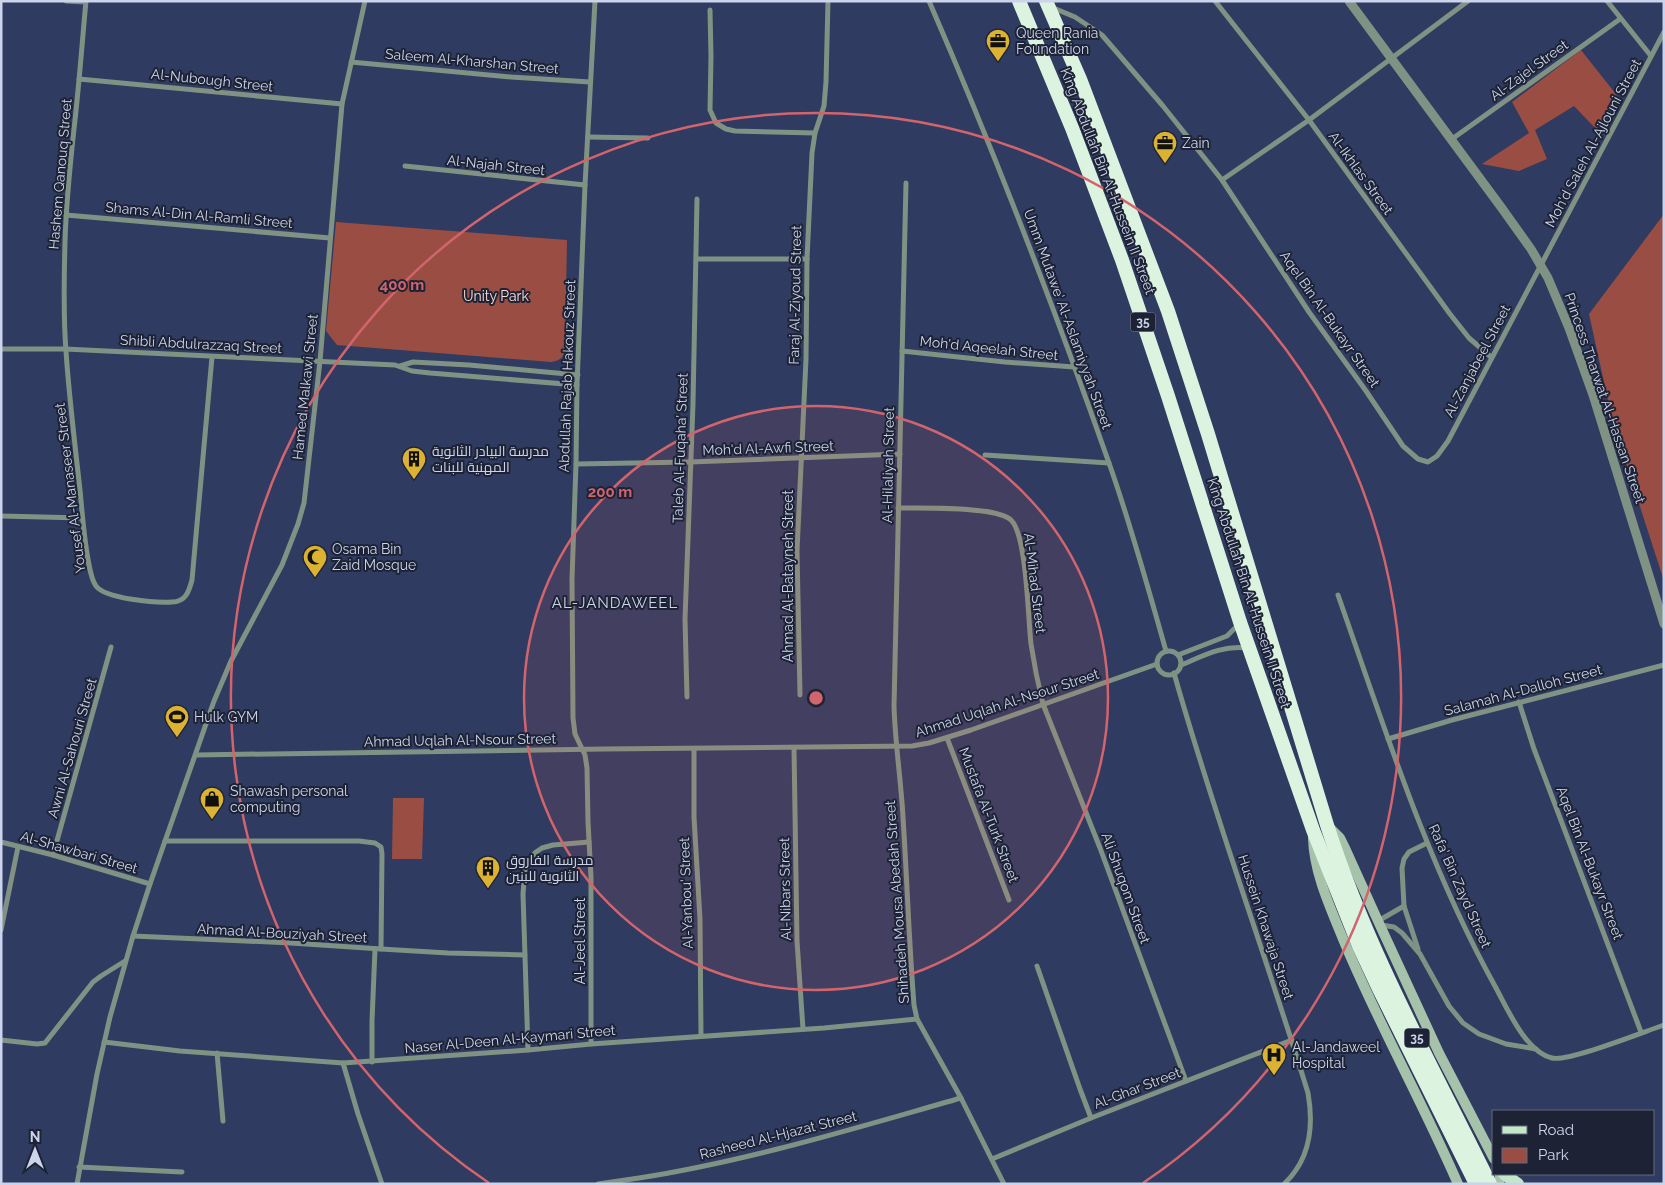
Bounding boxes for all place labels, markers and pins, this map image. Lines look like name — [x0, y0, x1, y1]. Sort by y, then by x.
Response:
place label: Queen Rania Foundation — [1016, 25, 1098, 57]
office icon: Queen Rania Foundation — [985, 28, 1011, 62]
office icon: Zain — [1152, 130, 1178, 164]
place label: Zain — [1182, 135, 1210, 151]
place label: مدرسة البيادر الثانوية المهنية للبنات — [432, 443, 549, 475]
building icon: مدرسة البيادر الثانوية المهنية للبنات — [401, 446, 427, 480]
place label: Osama Bin Zaid Mosque — [332, 541, 416, 573]
mosque icon: Osama Bin Zaid Mosque — [302, 544, 328, 578]
centre of rings — [807, 689, 825, 707]
sports icon: Hulk GYM — [164, 704, 190, 738]
place label: Hulk GYM — [194, 709, 258, 725]
place label: Shawash personal computing — [230, 783, 348, 815]
shop icon: Shawash personal computing — [199, 786, 225, 820]
place label: مدرسة الفاروق الثانوية للبنين — [506, 852, 594, 884]
building icon: مدرسة الفاروق الثانوية للبنين — [475, 855, 501, 889]
place label: Al-Jandaweel Hospital — [1292, 1039, 1380, 1071]
hospital icon: Al-Jandaweel Hospital — [1261, 1042, 1287, 1076]

